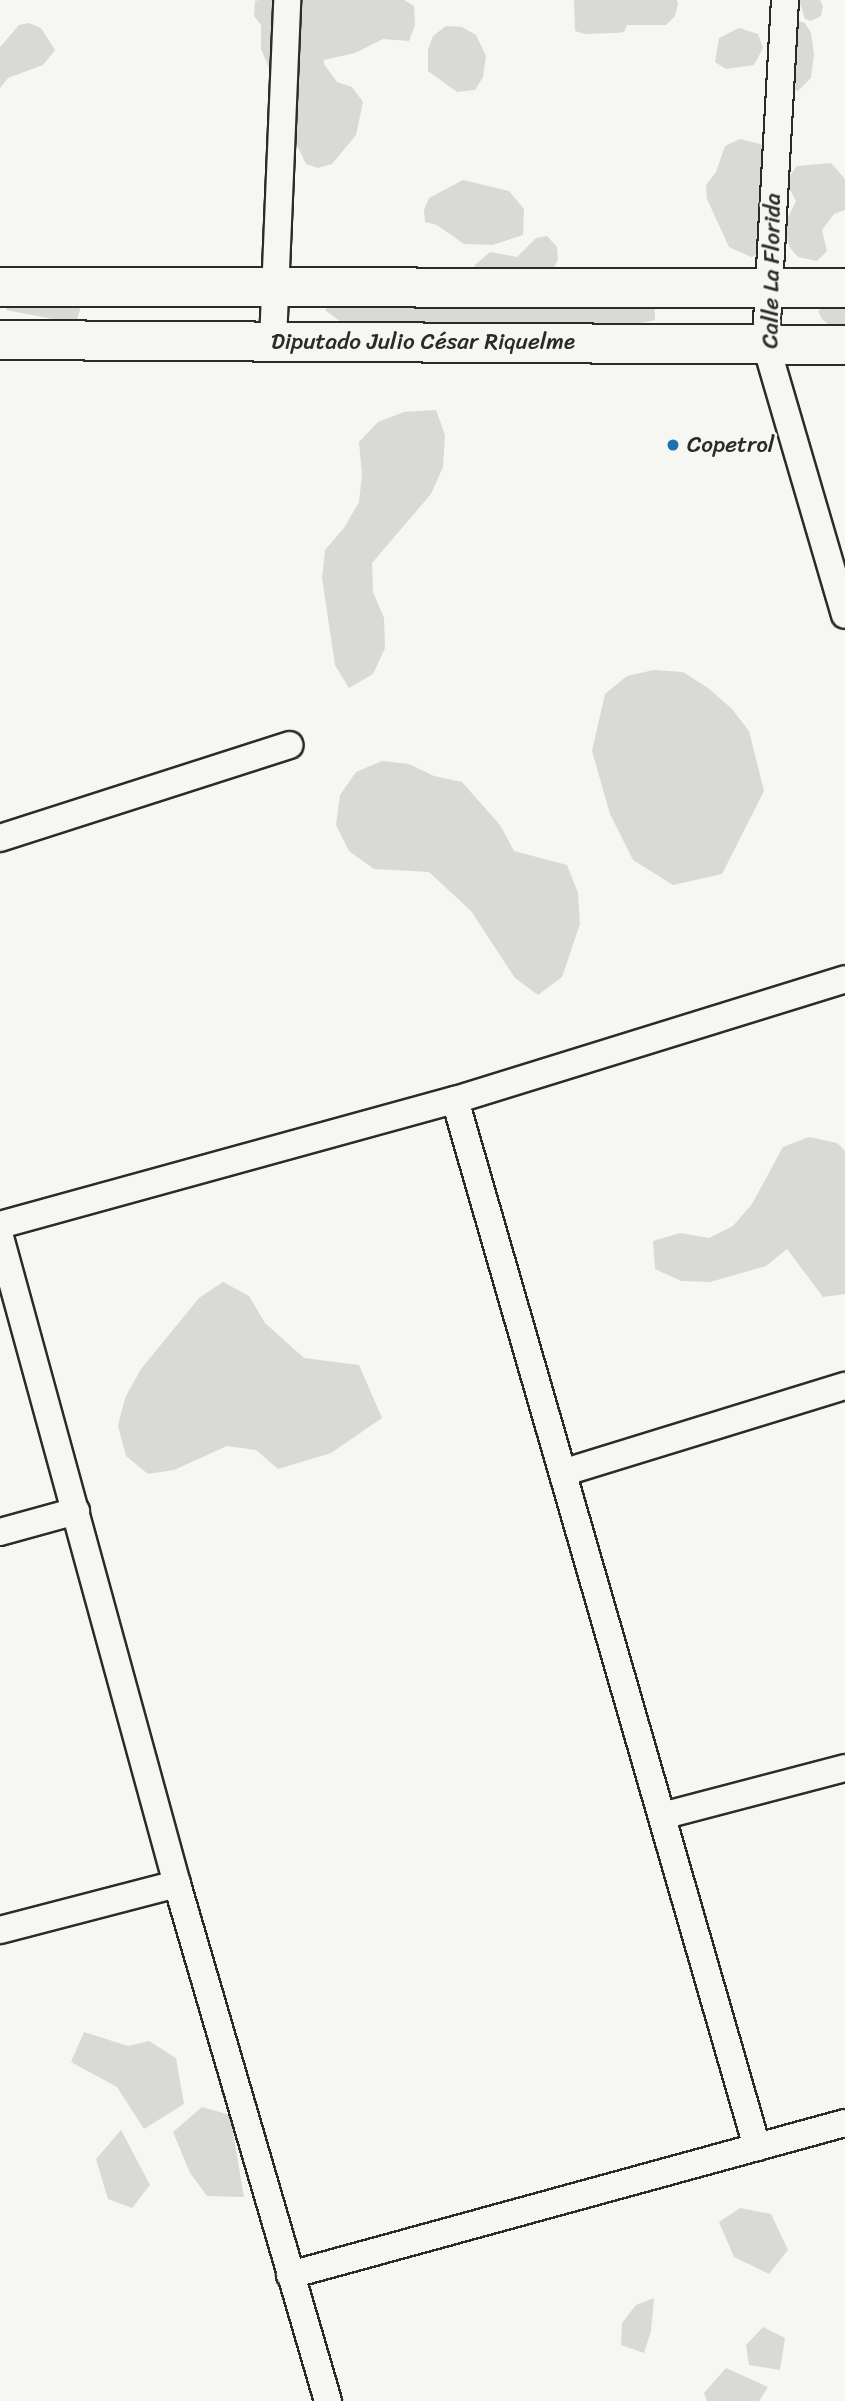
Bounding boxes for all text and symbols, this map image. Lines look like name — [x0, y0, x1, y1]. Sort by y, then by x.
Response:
street label: Calle La Florida — [757, 193, 787, 349]
street label: Diputado Julio César Riquelme — [271, 328, 575, 356]
place label: Copetrol — [687, 431, 774, 459]
marker: Copetrol — [665, 437, 681, 453]

